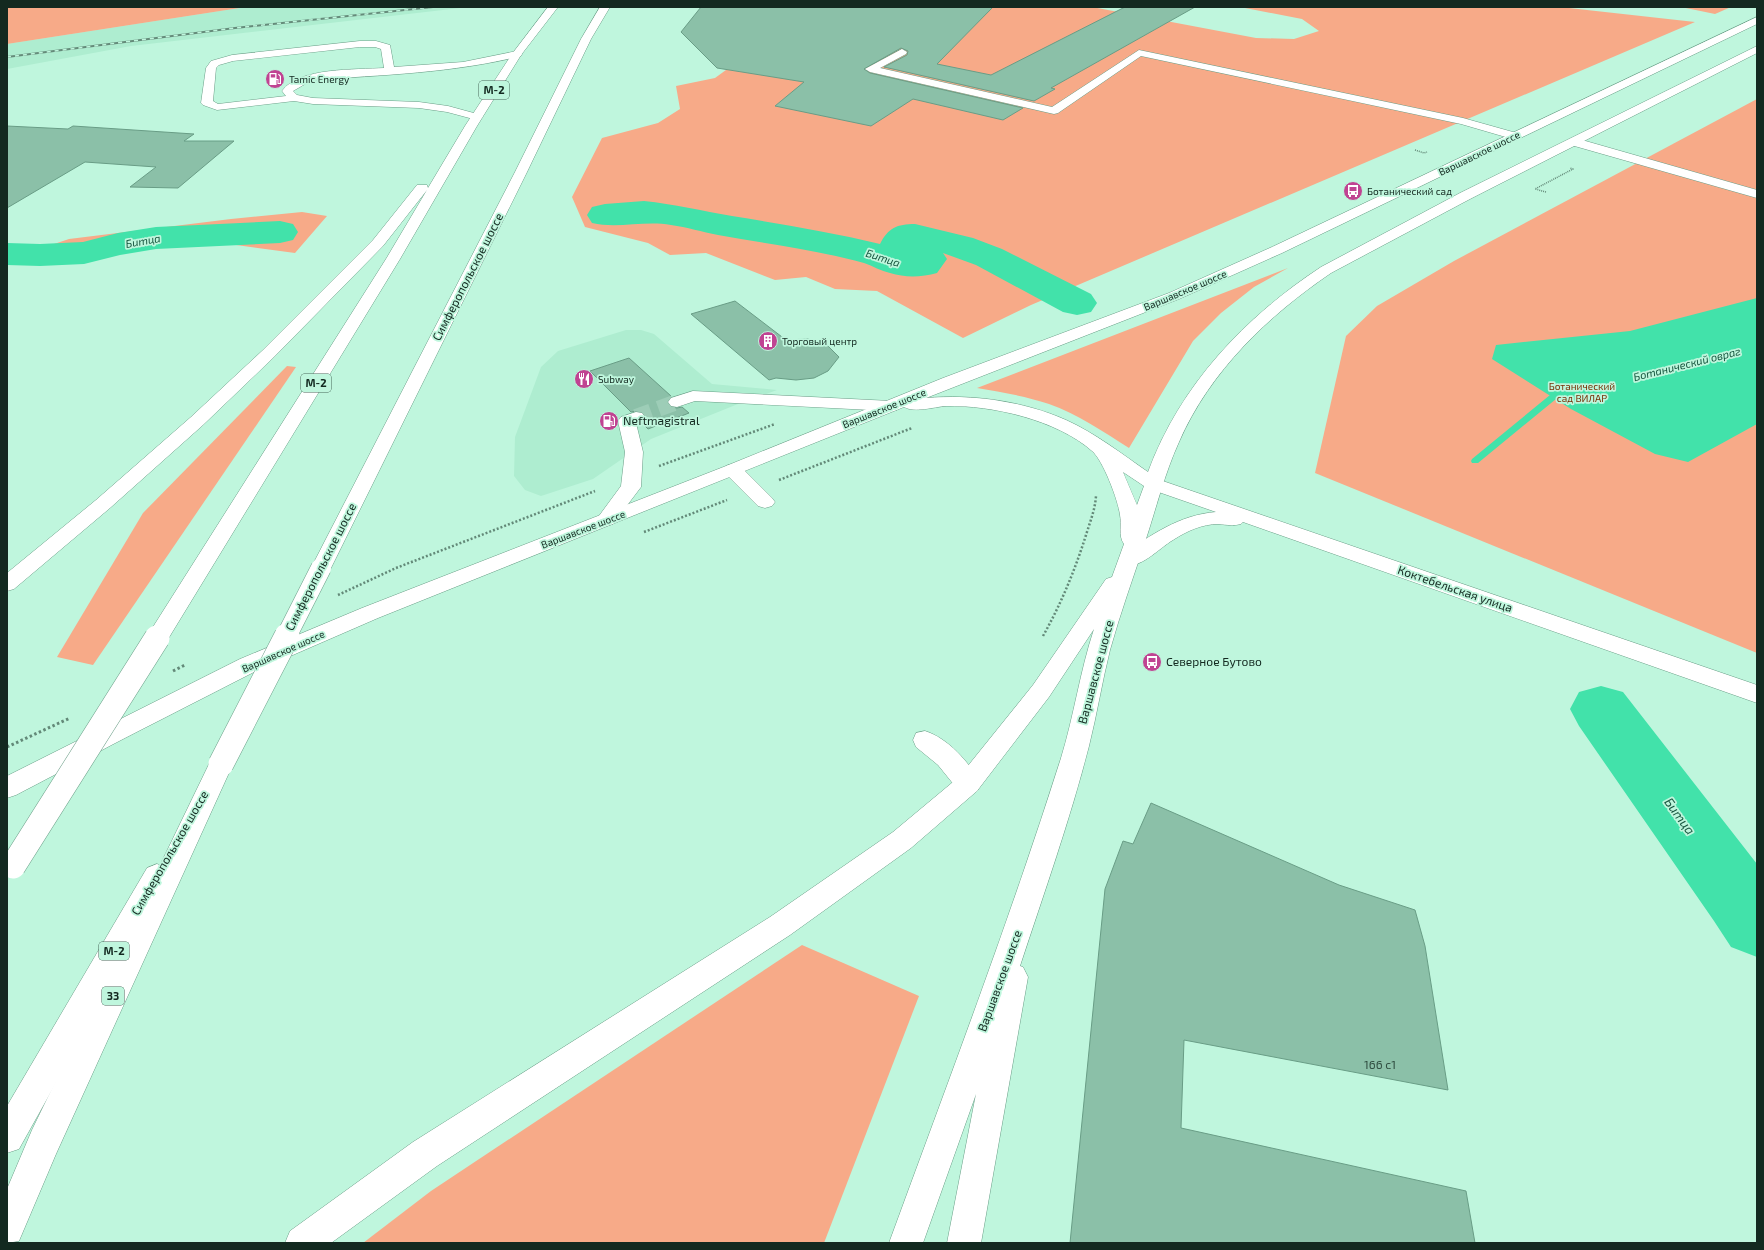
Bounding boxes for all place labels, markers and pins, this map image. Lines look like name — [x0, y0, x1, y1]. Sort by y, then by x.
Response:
fuel station icon: Tamic Energy — [264, 68, 286, 90]
place label: Tamic Energy — [289, 73, 350, 85]
bus stop icon: Ботанический сад — [1342, 180, 1364, 202]
place label: Ботанический сад — [1367, 185, 1452, 197]
building icon: Торговый центр — [757, 330, 779, 352]
place label: Торговый центр — [782, 335, 857, 347]
restaurant icon: Subway — [573, 368, 595, 390]
place label: Subway — [598, 373, 635, 385]
fuel station icon: Neftmagistral — [598, 410, 620, 432]
place label: Neftmagistral — [623, 413, 700, 427]
bus stop icon: Северное Бутово — [1141, 651, 1163, 673]
place label: Северное Бутово — [1166, 654, 1262, 669]

